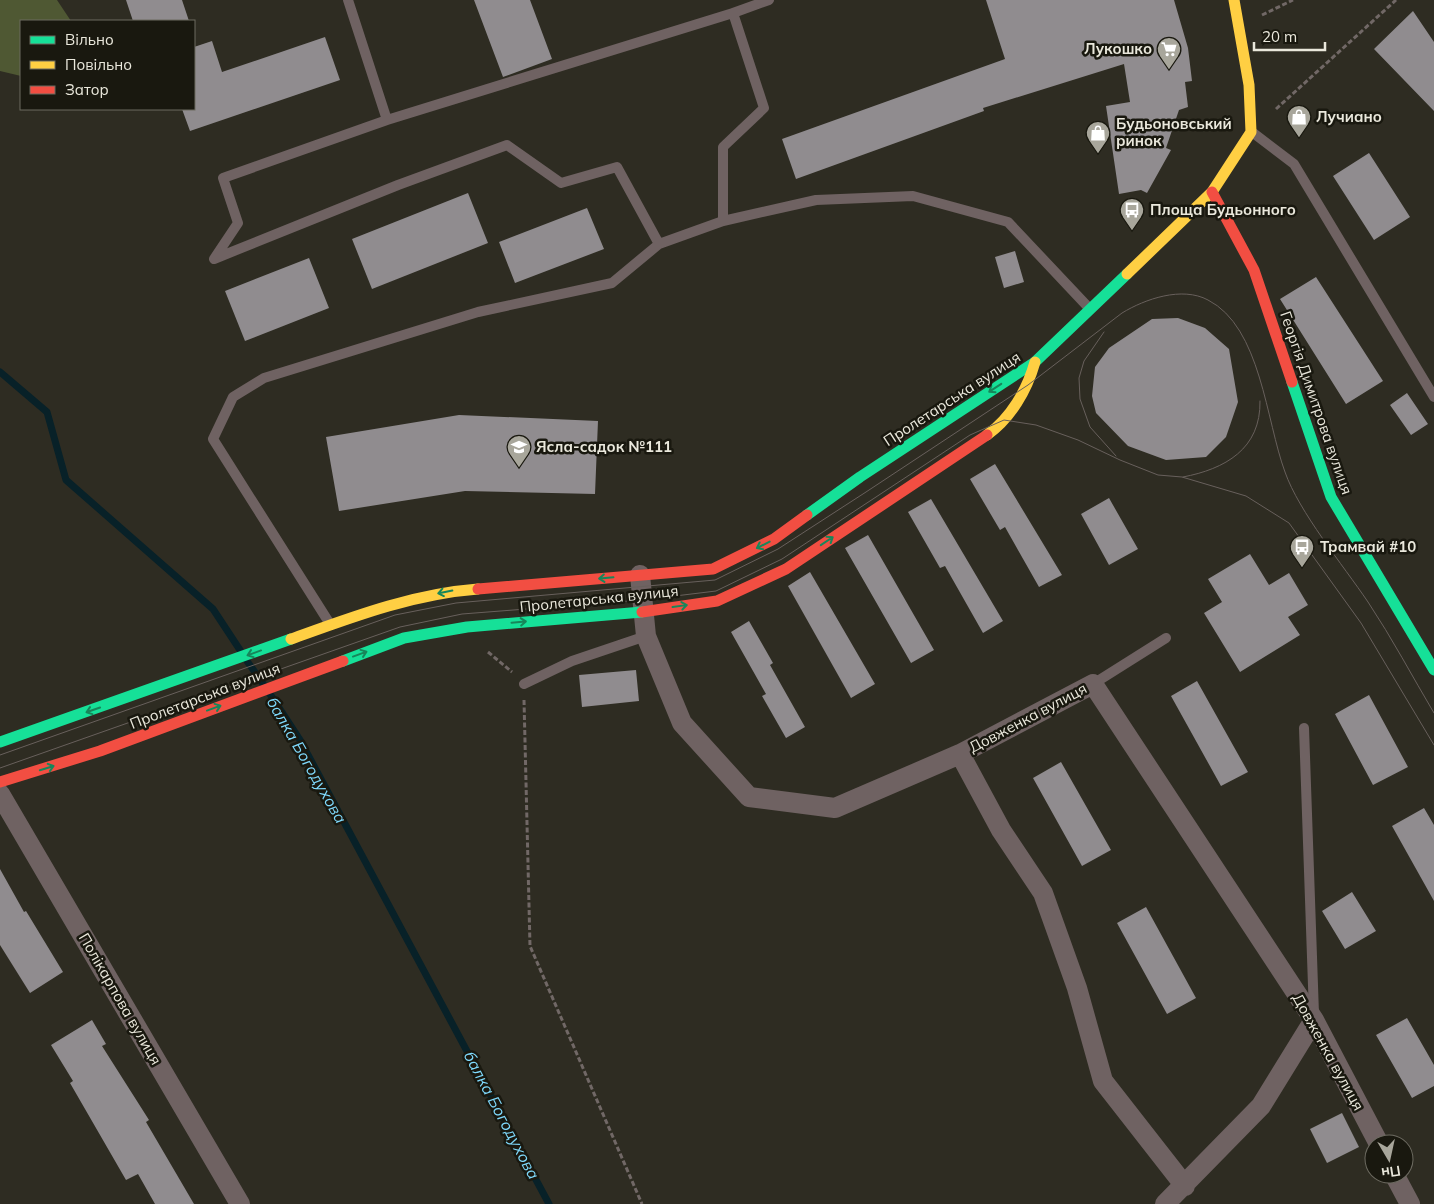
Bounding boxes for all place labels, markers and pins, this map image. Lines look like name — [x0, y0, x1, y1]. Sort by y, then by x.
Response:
supermarket icon: Лукошко — [1156, 36, 1182, 70]
place label: Лукошко — [1084, 39, 1152, 58]
shop icon: Лучиано — [1286, 104, 1312, 138]
place label: Лучиано — [1316, 107, 1382, 126]
place label: Будьоновський ринок — [1116, 114, 1232, 150]
shop icon: Будьоновський ринок — [1085, 120, 1111, 154]
bus stop icon: Площа Будьонного — [1119, 197, 1145, 231]
place label: Площа Будьонного — [1150, 200, 1296, 219]
school or university icon: Ясла-садок №111 — [506, 434, 532, 468]
place label: Ясла-садок №111 — [536, 437, 672, 456]
bus stop icon: Трамвай #10 — [1289, 534, 1315, 568]
place label: Трамвай #10 — [1320, 537, 1416, 556]

